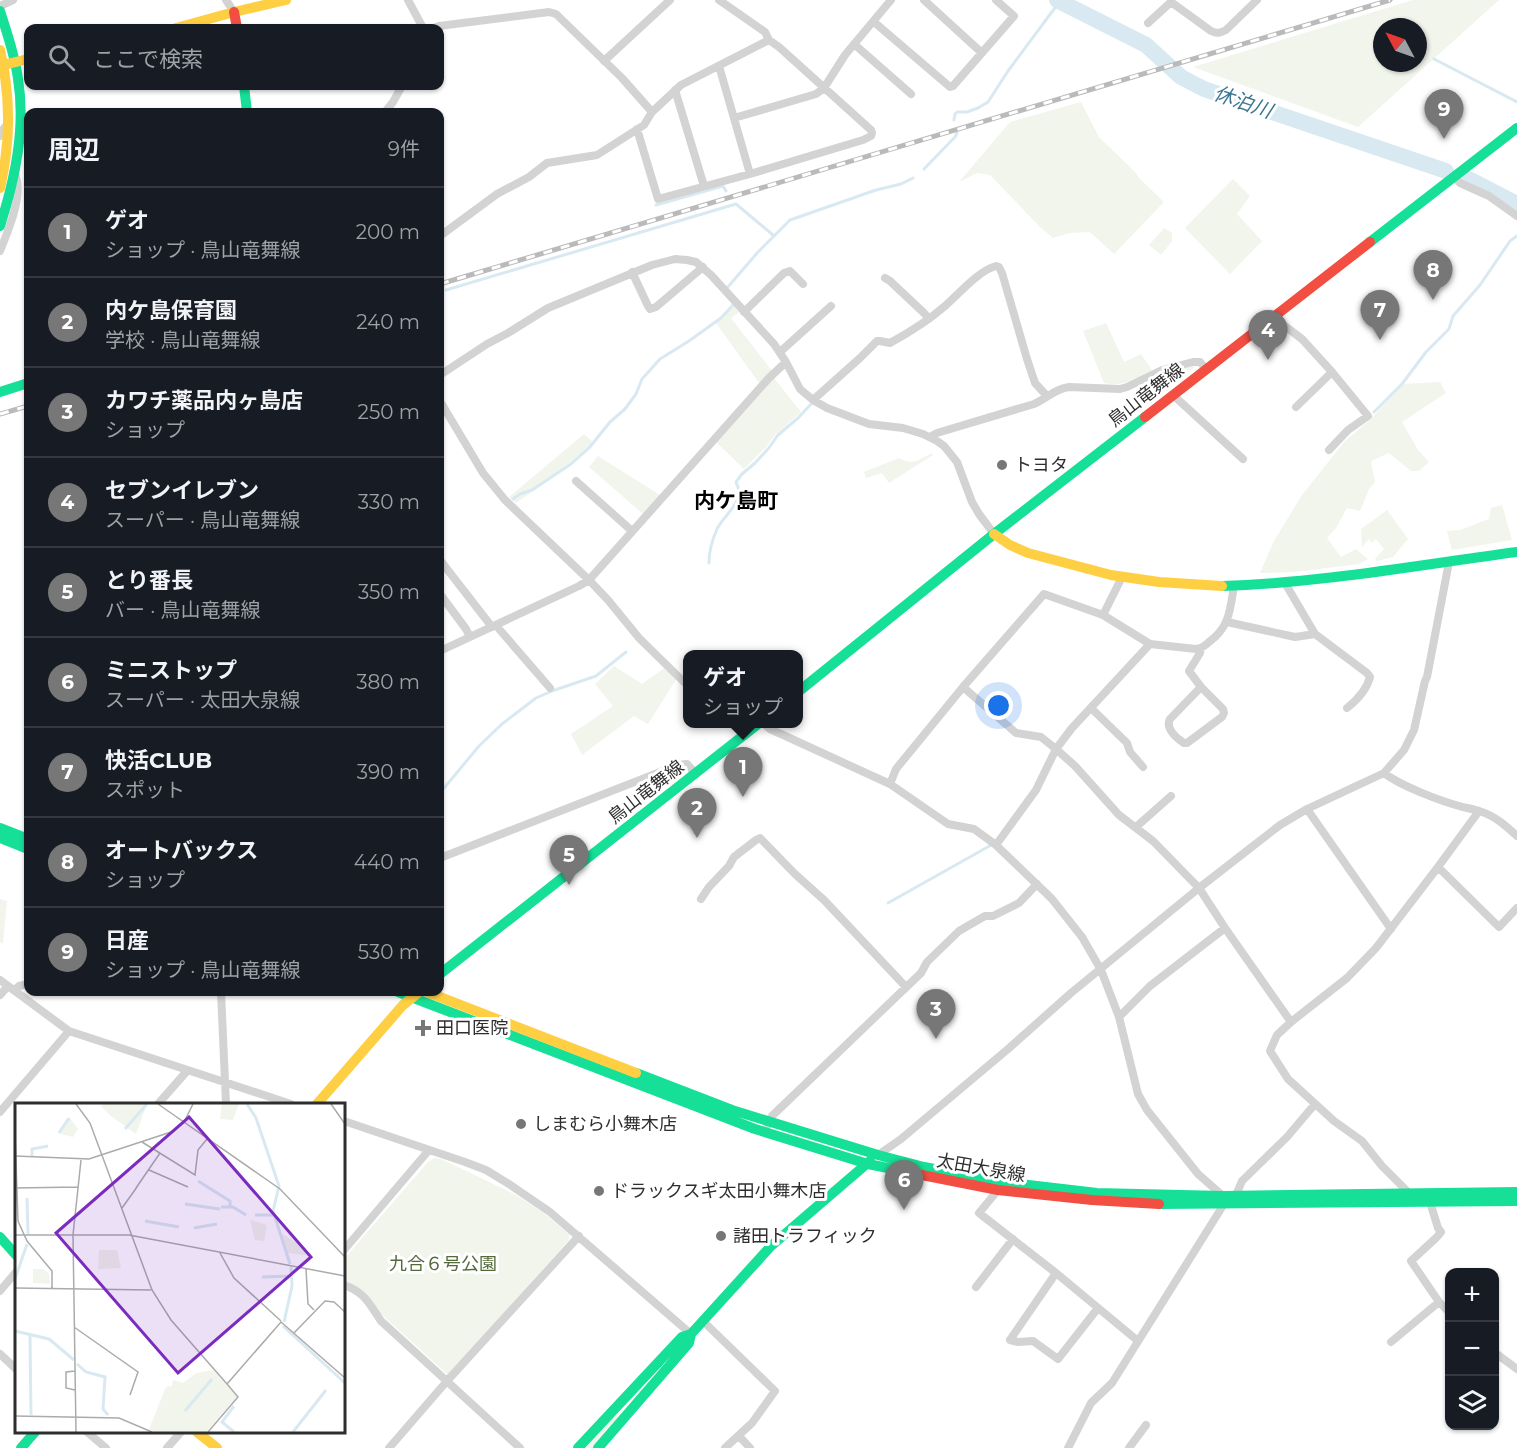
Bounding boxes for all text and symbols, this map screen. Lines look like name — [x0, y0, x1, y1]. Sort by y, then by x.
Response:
north arrow — [1373, 18, 1427, 72]
search box — [24, 24, 444, 90]
icon: search — [45, 41, 78, 74]
text: ここで検索 — [93, 46, 203, 73]
water label: 休泊川 — [1211, 81, 1277, 124]
pin: 9 — [1424, 90, 1464, 139]
text: 周辺 — [48, 134, 100, 166]
text: 9件 — [388, 137, 420, 161]
text: ゲオ — [105, 207, 149, 234]
text: 1 — [64, 220, 71, 244]
text: 200 m — [356, 220, 420, 244]
text: ショップ · 鳥山竜舞線 — [105, 238, 301, 262]
pin: 8 — [1414, 250, 1452, 300]
pin: 7 — [1360, 290, 1400, 340]
text: 内ケ島保育園 — [105, 297, 237, 324]
text: 2 — [62, 310, 73, 334]
text: 240 m — [356, 310, 420, 334]
pin: 4 — [1248, 310, 1288, 360]
text: 学校 · 鳥山竜舞線 — [105, 328, 261, 352]
street label: 鳥山竜舞線 — [1104, 359, 1188, 431]
text: カワチ薬品内ヶ島店 — [105, 387, 303, 414]
text: 3 — [62, 400, 73, 424]
text: 250 m — [358, 400, 420, 424]
text: ショップ — [105, 418, 185, 442]
place label: トヨタ — [1014, 454, 1068, 476]
marker: トヨタ — [995, 458, 1009, 472]
text: セブンイレブン — [105, 477, 259, 504]
district label: 内ケ島町 — [694, 488, 778, 513]
text: 4 — [61, 490, 74, 514]
text: 330 m — [358, 490, 420, 514]
text: スーパー · 鳥山竜舞線 — [105, 508, 300, 532]
text: とり番長 — [105, 567, 193, 594]
text: 5 — [62, 580, 73, 604]
text: 350 m — [358, 580, 420, 604]
text: バー · 鳥山竜舞線 — [105, 598, 261, 622]
popup — [683, 650, 803, 728]
text: ミニストップ — [105, 657, 237, 684]
text: ゲオ — [703, 664, 747, 691]
text: 6 — [61, 670, 74, 694]
text: 380 m — [356, 670, 420, 694]
text: スーパー · 太田大泉線 — [105, 688, 300, 712]
your location — [984, 691, 1013, 720]
text: ショップ — [703, 695, 783, 719]
text: 快活CLUB — [105, 747, 212, 774]
pin: 1 — [724, 748, 762, 797]
street label: 鳥山竜舞線 — [604, 756, 688, 828]
text: 7 — [61, 760, 74, 784]
text: 390 m — [357, 760, 420, 784]
text: スポット — [105, 778, 185, 802]
pin: 2 — [678, 788, 716, 838]
pin: 5 — [550, 836, 588, 885]
text: オートバックス — [105, 837, 258, 864]
text: 8 — [61, 850, 74, 874]
text: 440 m — [354, 850, 420, 874]
text: ショップ — [105, 868, 185, 892]
text: 日産 — [105, 927, 149, 954]
text: 9 — [61, 940, 74, 964]
text: 530 m — [358, 940, 420, 964]
text: ショップ · 鳥山竜舞線 — [105, 958, 301, 982]
pin: 3 — [916, 990, 956, 1039]
place label: 田口医院 — [436, 1017, 508, 1039]
marker: 田口医院 — [414, 1019, 432, 1037]
inset map — [15, 1103, 345, 1433]
place label: しまむら小舞木店 — [533, 1113, 677, 1135]
marker: しまむら小舞木店 — [514, 1117, 528, 1131]
street label: 太田大泉線 — [935, 1149, 1027, 1187]
pin: 6 — [884, 1160, 924, 1210]
place label: ドラックスギ太田小舞木店 — [611, 1180, 826, 1202]
marker: ドラックスギ太田小舞木店 — [592, 1184, 606, 1198]
place label: 諸田トラフィック — [733, 1225, 877, 1247]
marker: 諸田トラフィック — [714, 1229, 728, 1243]
park label: 九合６号公園 — [389, 1253, 497, 1275]
map controls — [1445, 1268, 1499, 1430]
button: + — [1445, 1268, 1499, 1322]
button: − — [1445, 1322, 1499, 1376]
button: layers — [1445, 1376, 1499, 1430]

